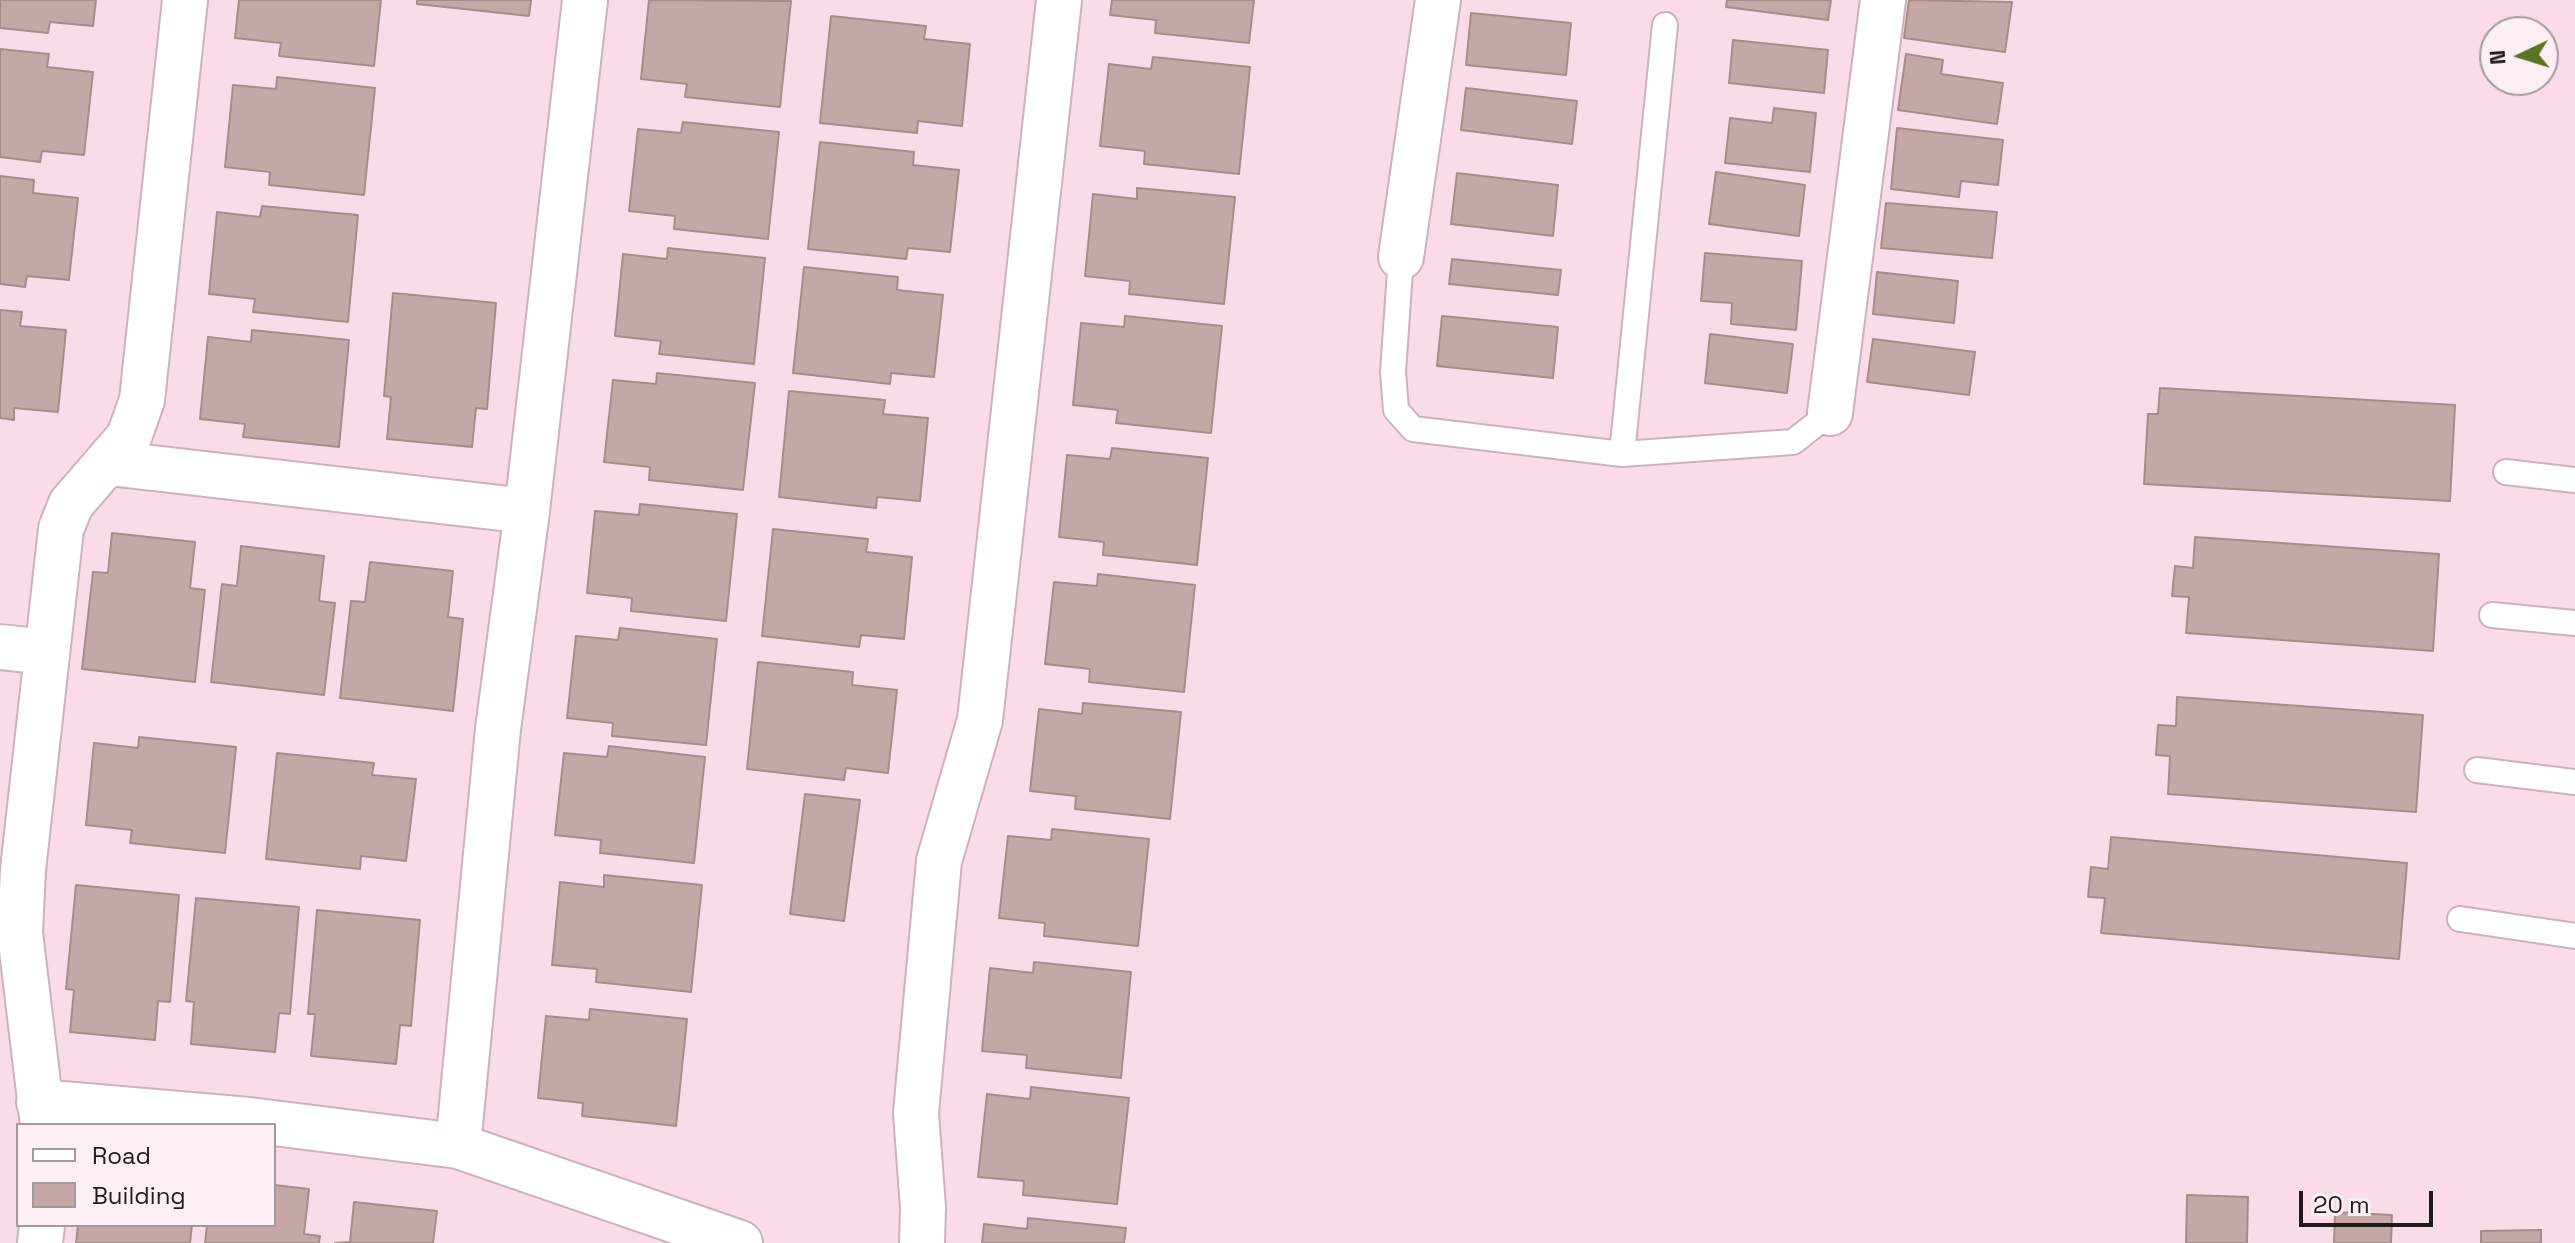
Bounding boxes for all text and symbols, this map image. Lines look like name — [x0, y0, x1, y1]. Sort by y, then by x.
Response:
north arrow — [2479, 16, 2559, 96]
text: N — [2483, 49, 2512, 66]
legend — [16, 1123, 276, 1227]
text: Road — [92, 1140, 151, 1171]
scale bar — [2303, 1175, 2437, 1225]
text: Building — [92, 1180, 186, 1211]
text: 20 m — [2313, 1189, 2370, 1220]

